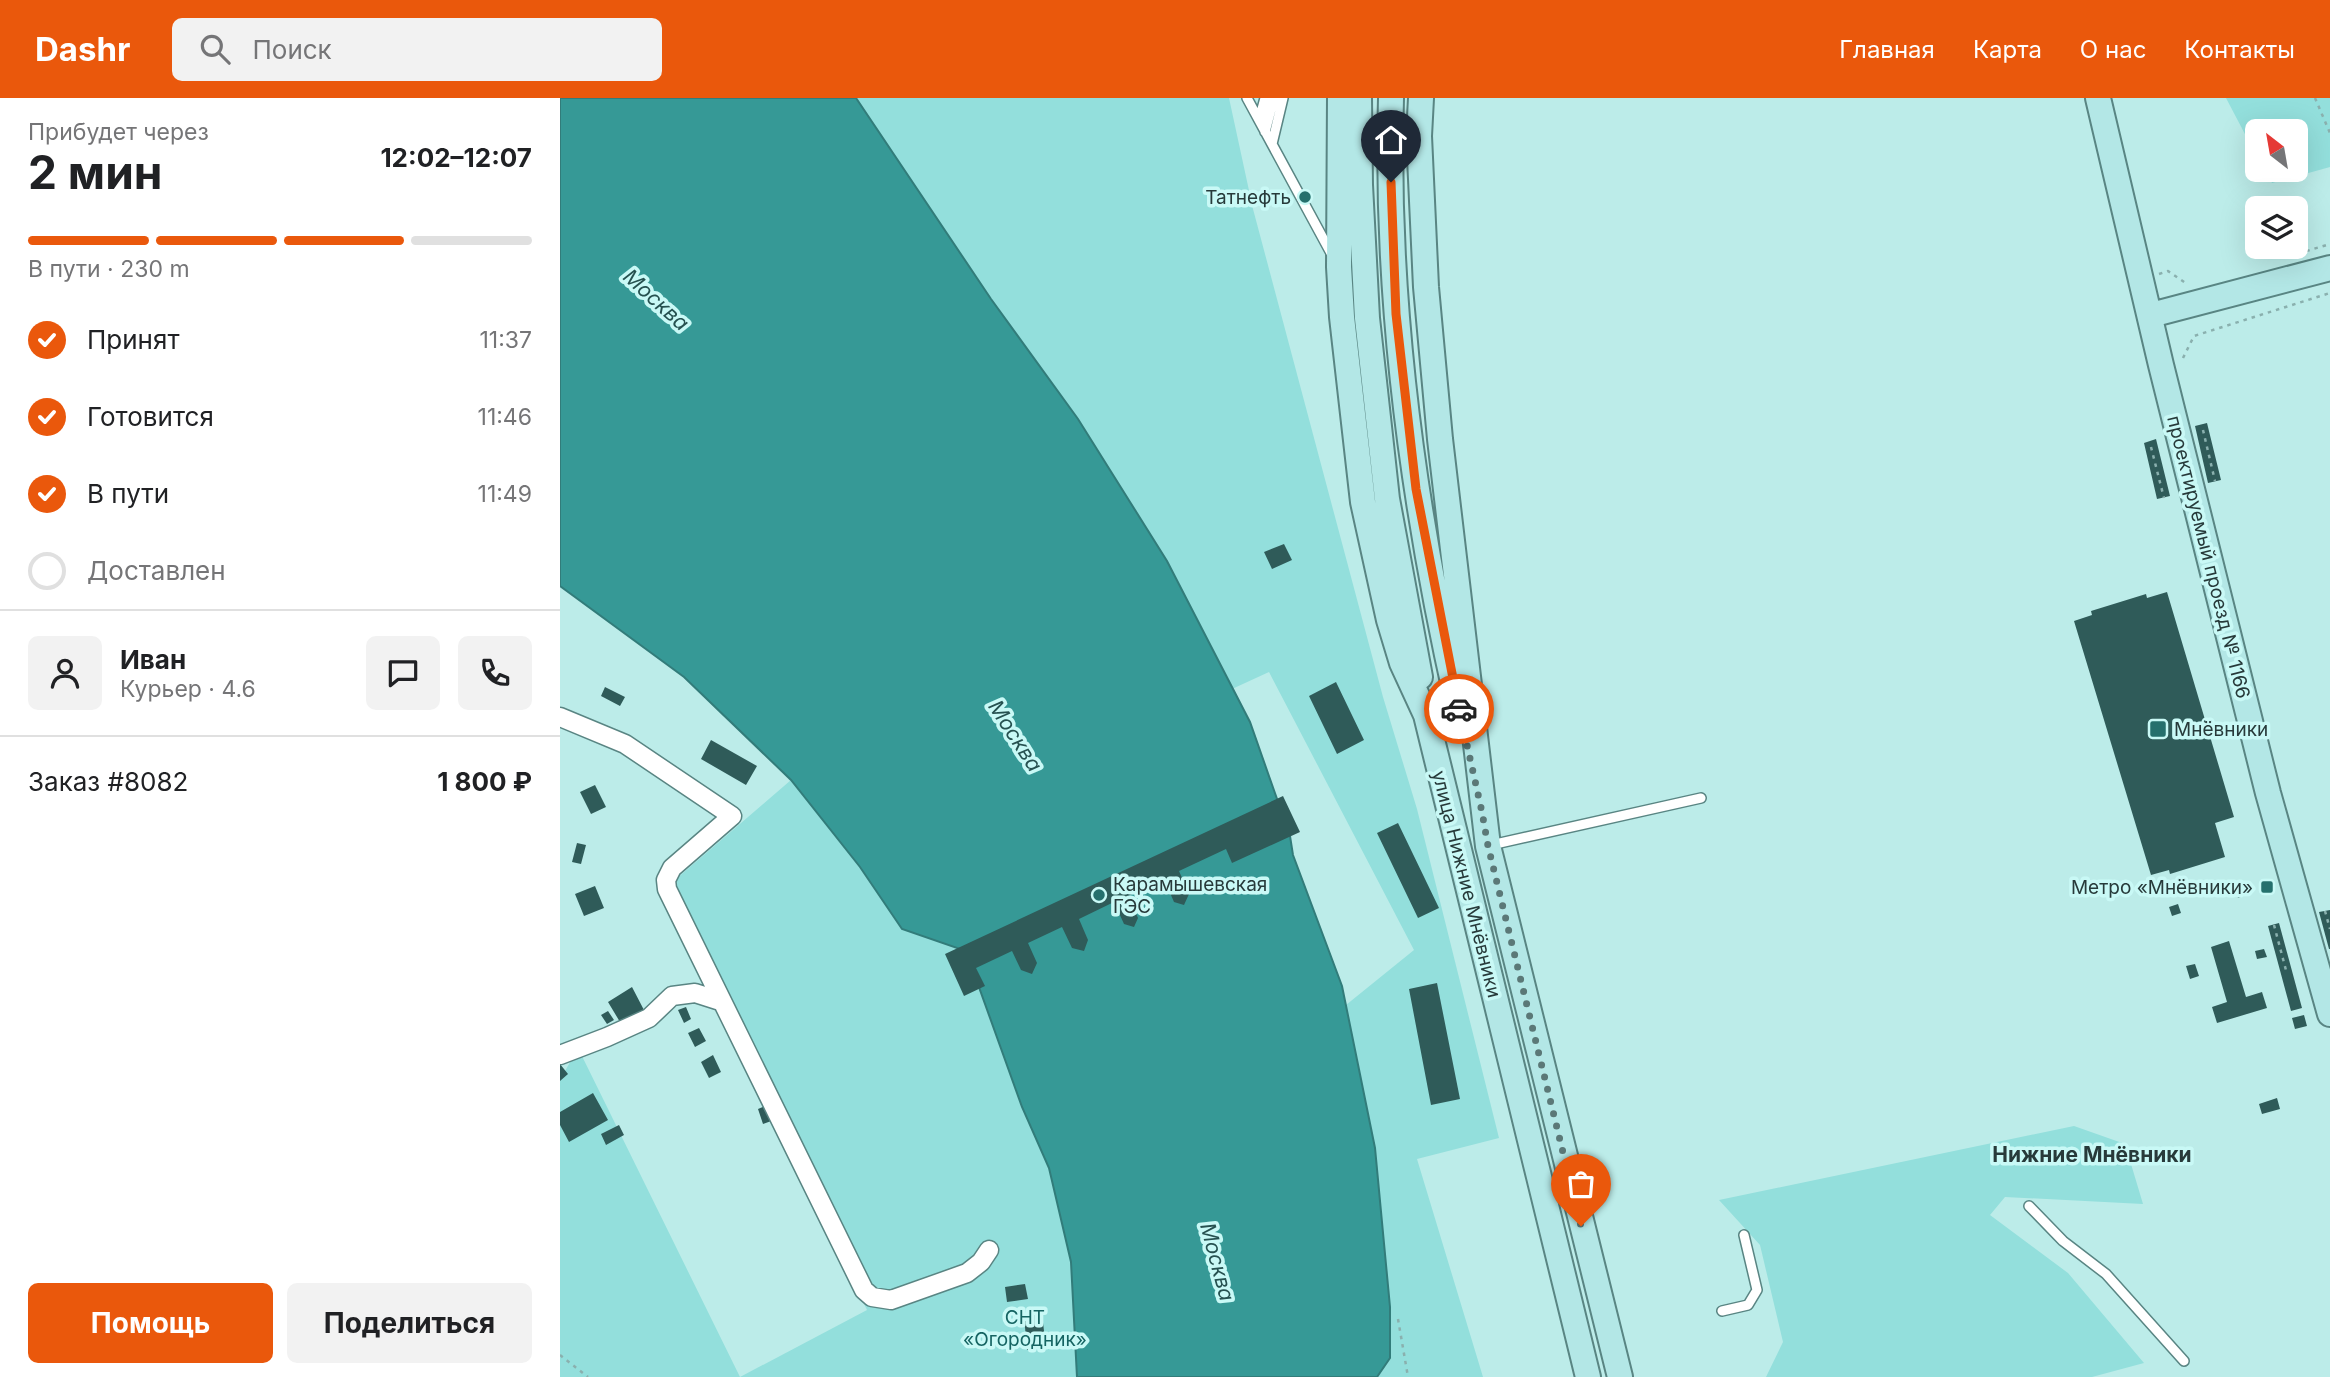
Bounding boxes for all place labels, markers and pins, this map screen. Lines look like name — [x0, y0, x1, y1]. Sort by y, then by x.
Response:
pin — [1361, 110, 1421, 182]
place label: Татнефть — [1205, 186, 1291, 209]
marker: Татнефть — [1297, 189, 1313, 205]
place label: Мнёвники — [2174, 718, 2268, 741]
marker: Мнёвники — [2148, 719, 2168, 739]
place label: Карамышевская ГЭС — [1113, 873, 1267, 918]
place label: Метро «Мнёвники» — [2071, 876, 2253, 899]
marker: Метро «Мнёвники» — [2259, 879, 2275, 895]
marker: Карамышевская ГЭС — [1091, 887, 1107, 903]
pin — [1551, 1154, 1611, 1226]

